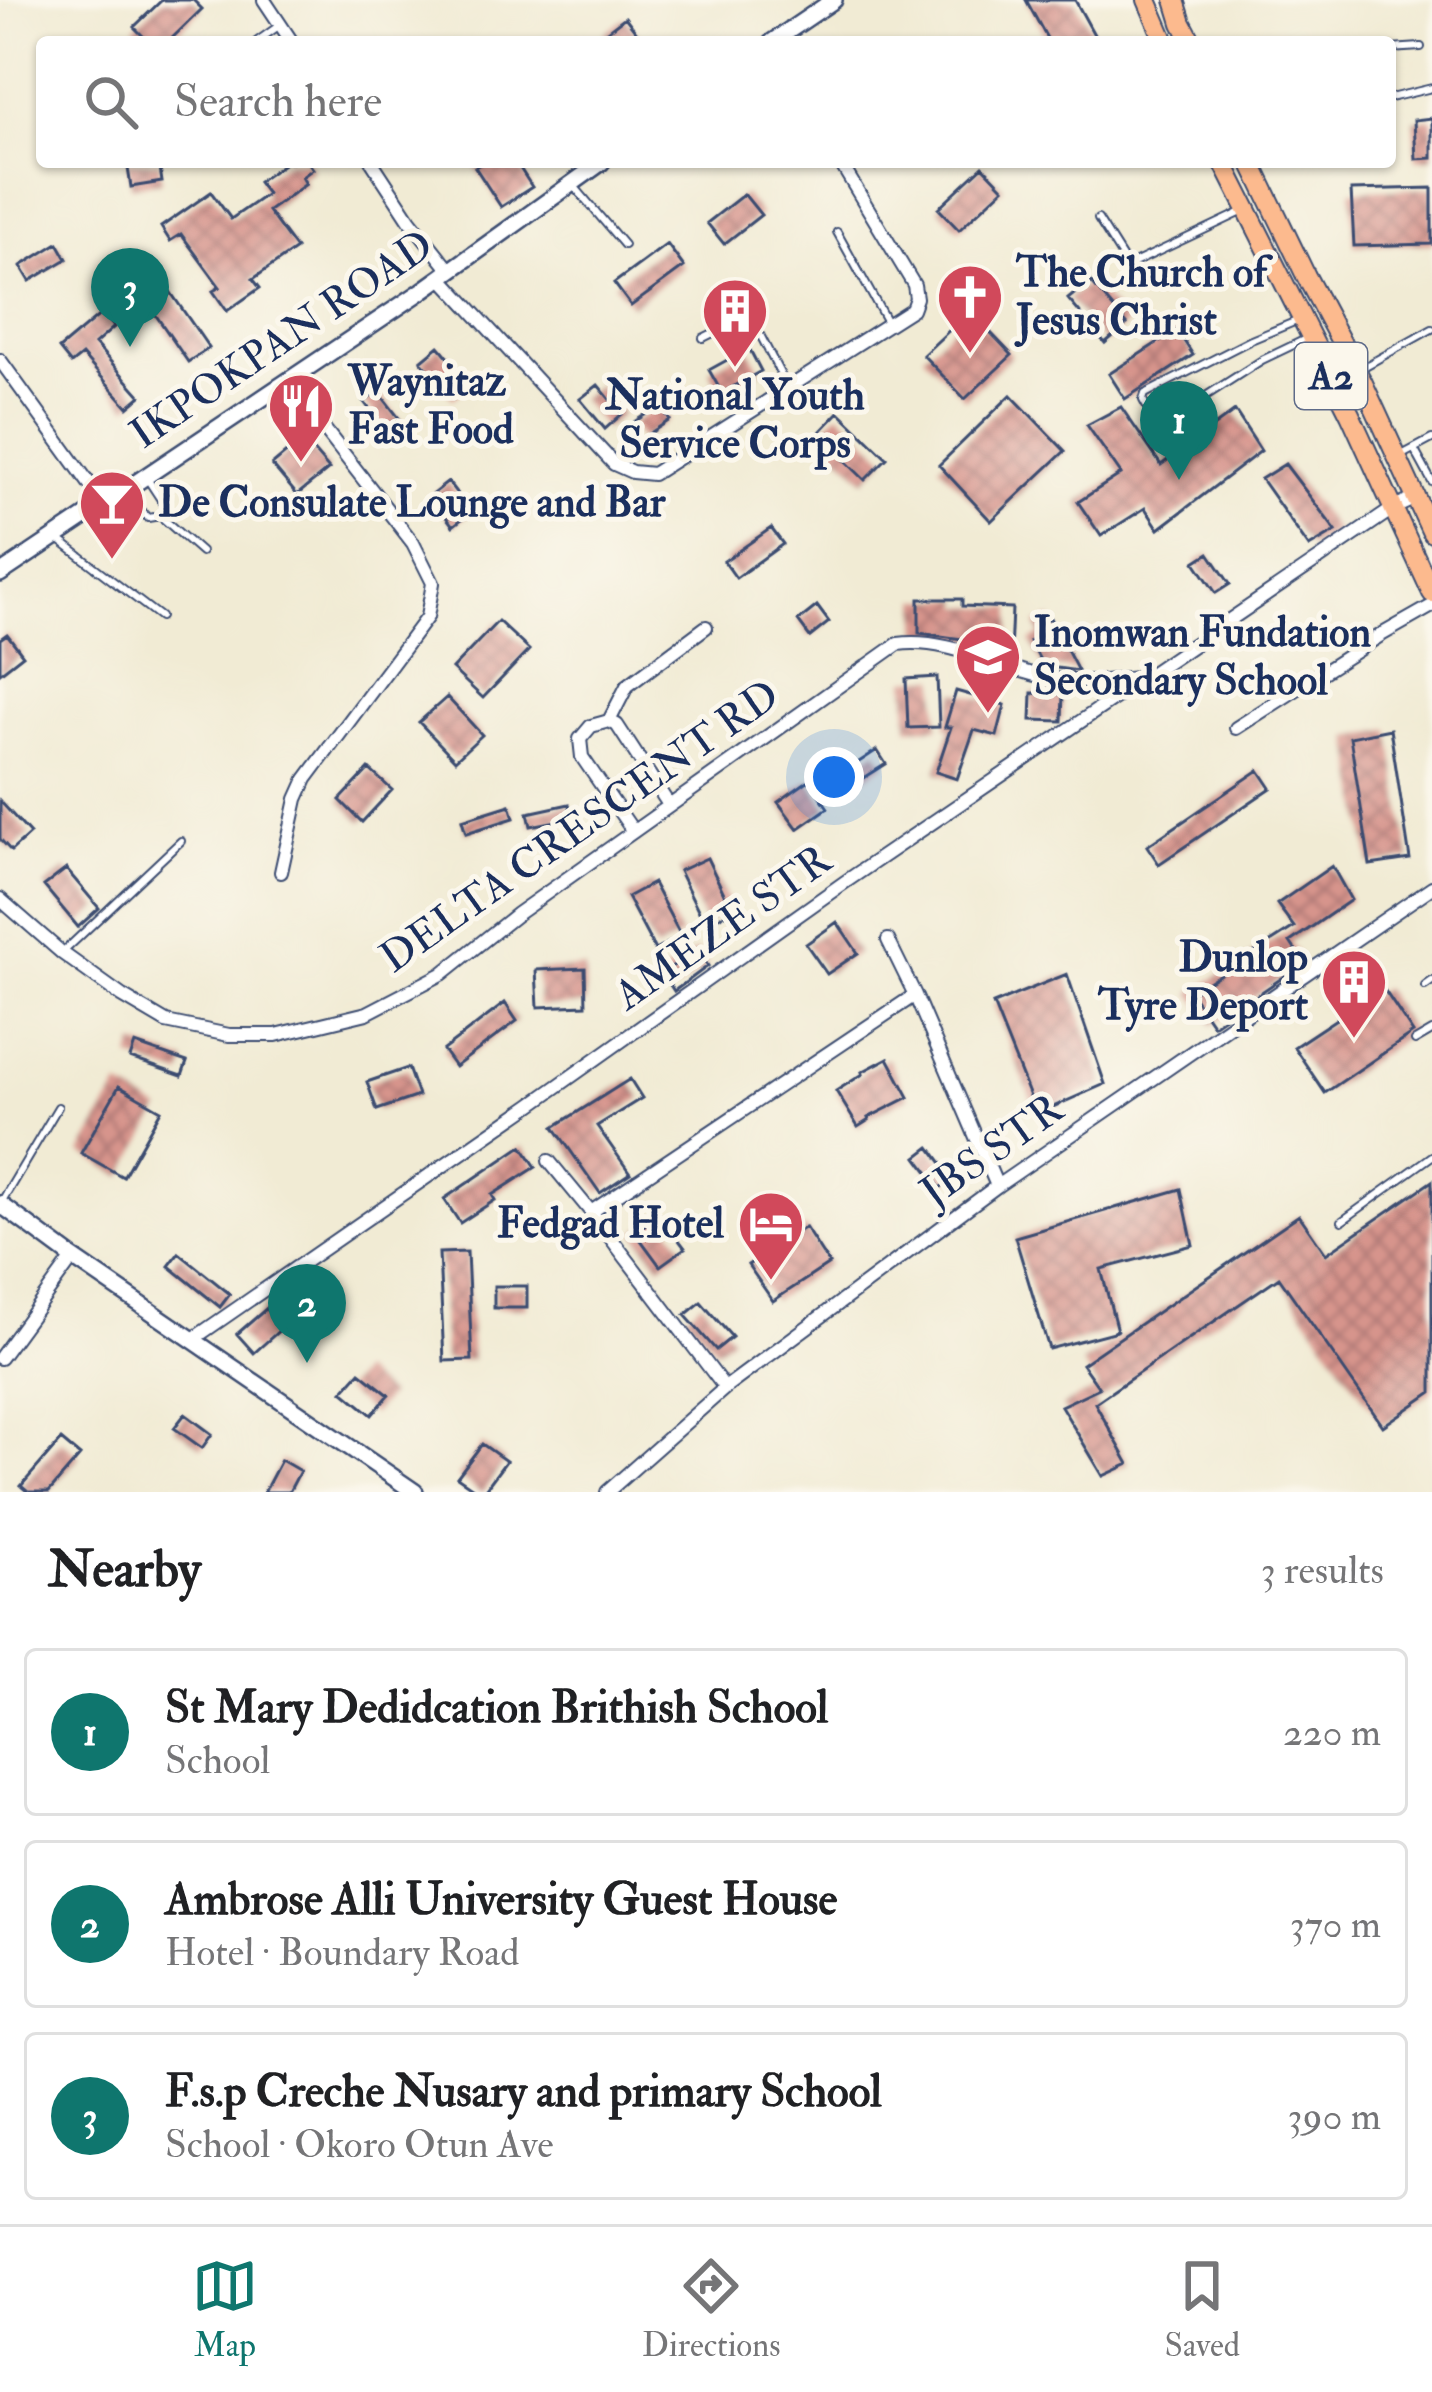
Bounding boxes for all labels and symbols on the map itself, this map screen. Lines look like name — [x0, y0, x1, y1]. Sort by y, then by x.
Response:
street label: IKPOKPAN ROAD — [121, 219, 443, 461]
place label: The Church of Jesus Christ — [1014, 247, 1273, 347]
pin: 3 — [91, 248, 169, 347]
church icon: The Church of Jesus Christ — [935, 262, 1005, 356]
building icon: National Youth Service Corps — [700, 276, 770, 370]
road number: A2 — [1295, 343, 1367, 409]
place label: Waynitaz Fast Food — [347, 356, 514, 456]
place label: National Youth Service Corps — [604, 370, 865, 470]
restaurant icon: Waynitaz Fast Food — [266, 371, 336, 465]
pin: 1 — [1140, 381, 1218, 480]
bar icon: De Consulate Lounge and Bar — [77, 468, 147, 562]
place label: De Consulate Lounge and Bar — [158, 477, 667, 529]
place label: Inomwan Fundation Secondary School — [1034, 607, 1372, 708]
school or university icon: Inomwan Fundation Secondary School — [953, 622, 1023, 716]
street label: DELTA CRESCENT RD — [371, 670, 789, 984]
your location — [804, 747, 864, 807]
street label: AMEZE STR — [604, 834, 842, 1022]
place label: Dunlop Tyre Deport — [1097, 932, 1308, 1033]
building icon: Dunlop Tyre Deport — [1319, 947, 1389, 1041]
street label: JBS STR — [910, 1083, 1074, 1219]
hotel icon: Fedgad Hotel — [736, 1189, 806, 1283]
place label: Fedgad Hotel — [497, 1198, 724, 1250]
pin: 2 — [268, 1264, 346, 1363]

